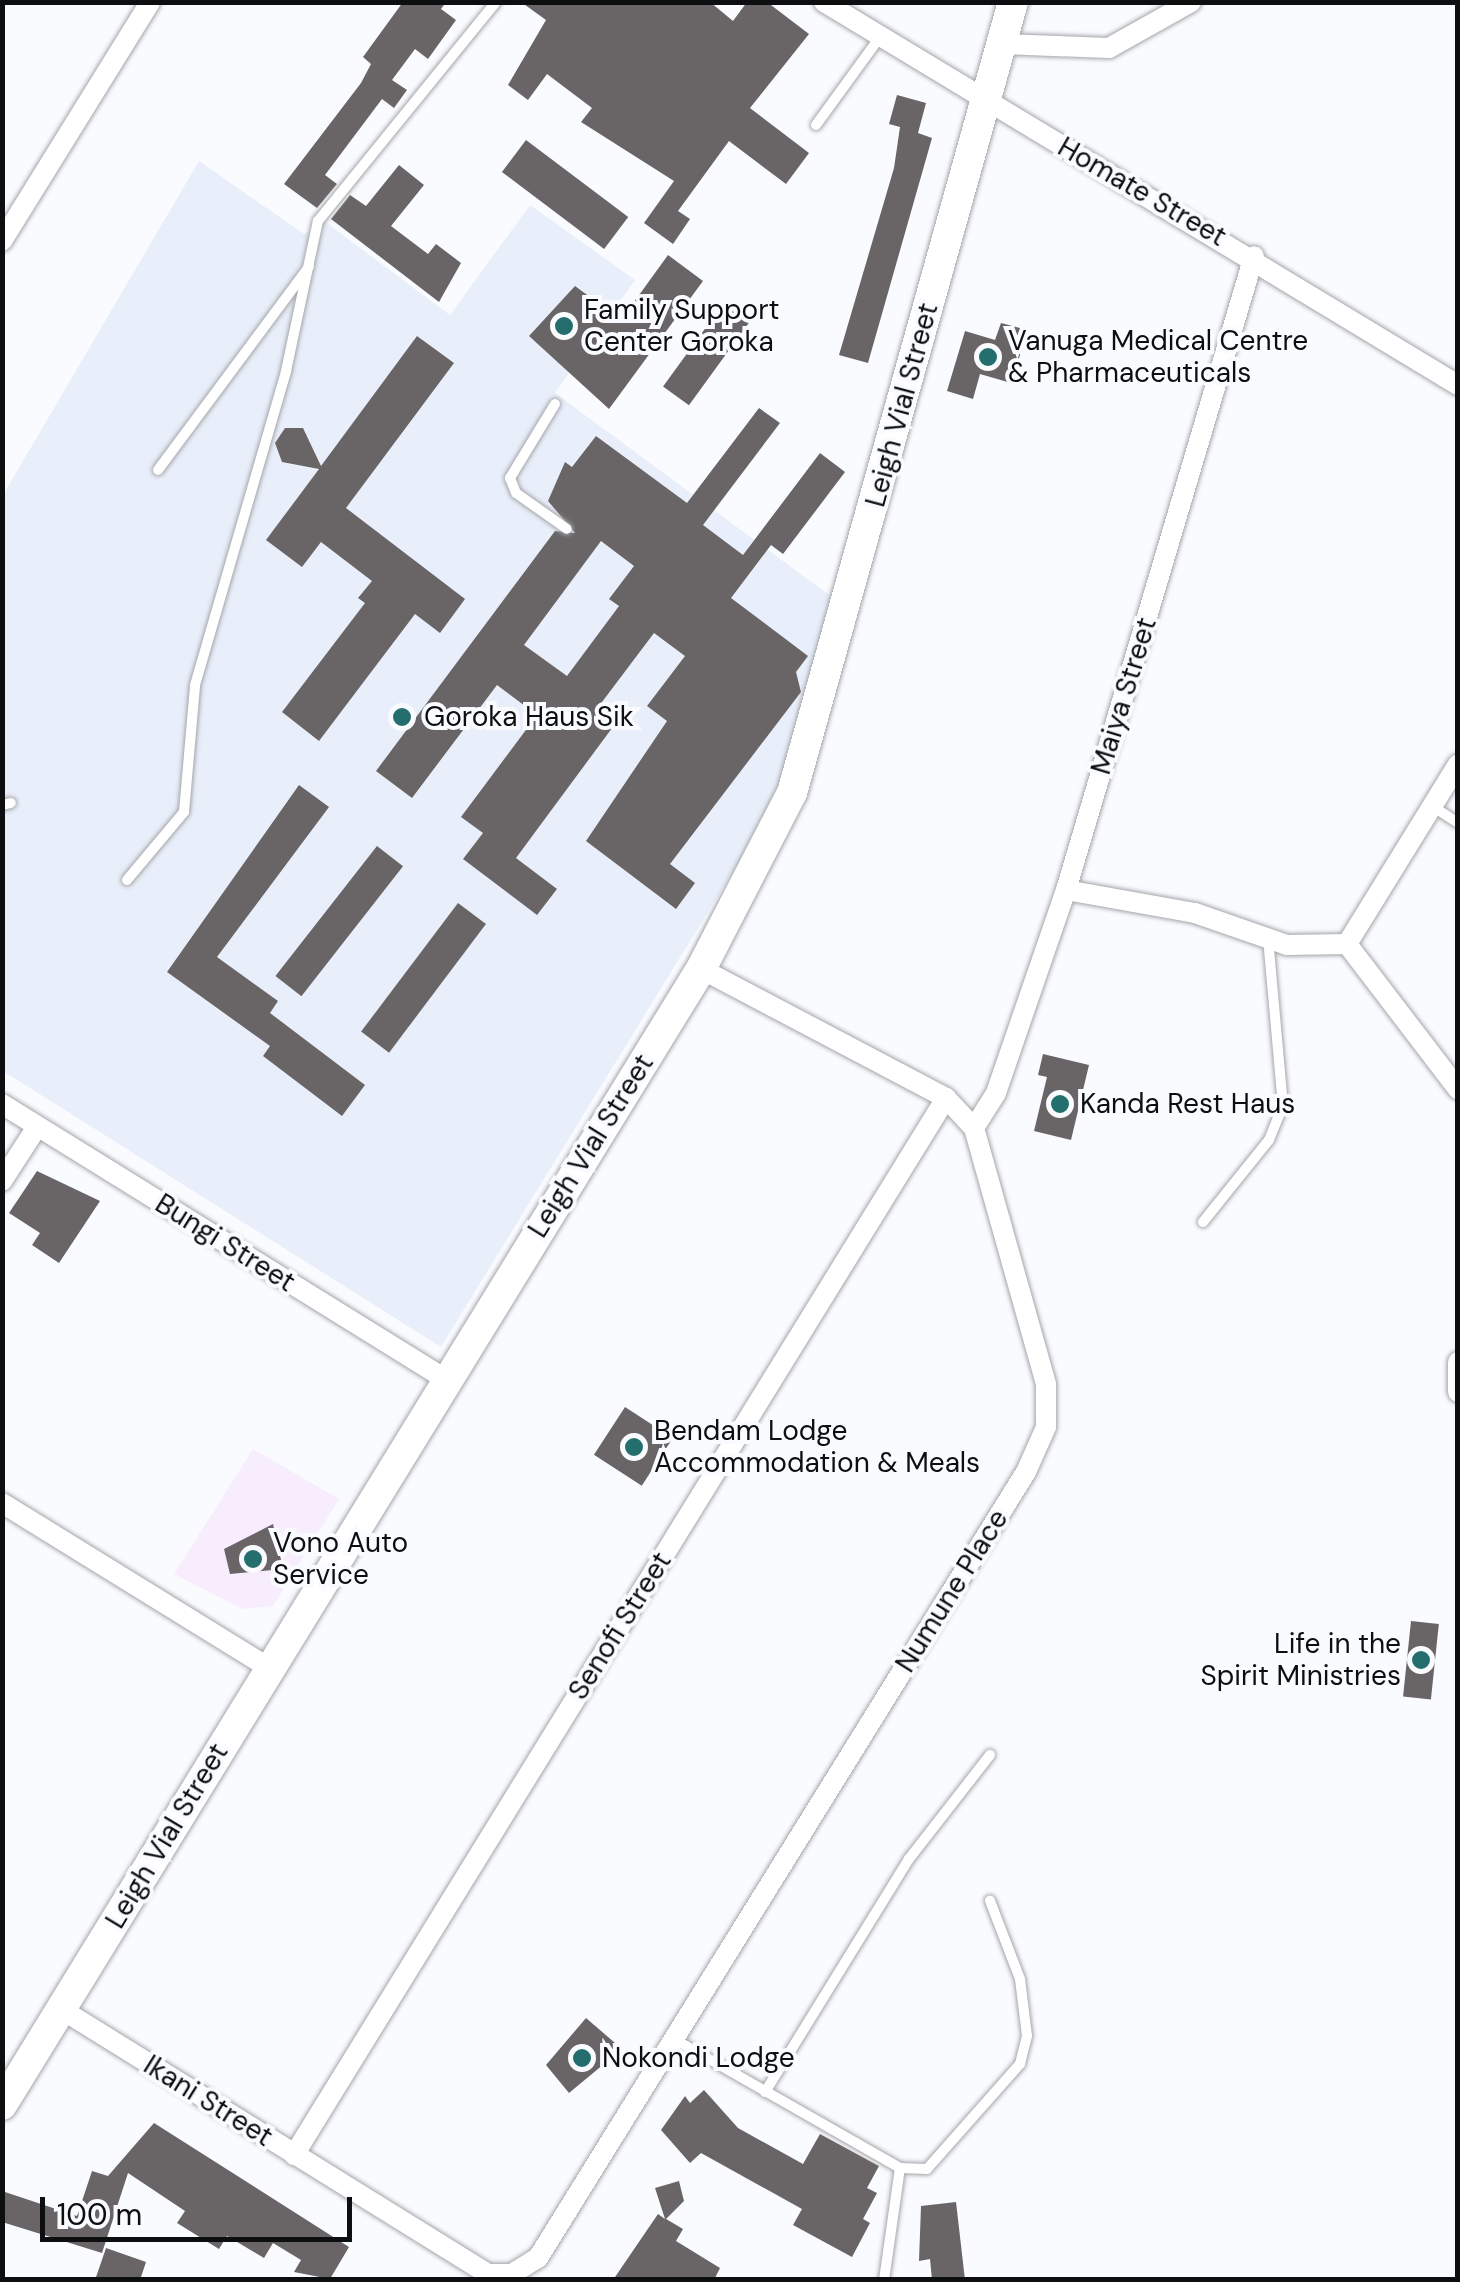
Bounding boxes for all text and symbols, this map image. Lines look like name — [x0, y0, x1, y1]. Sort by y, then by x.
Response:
street label: Homate Street — [1052, 130, 1232, 254]
place label: Family Support Center Goroka — [584, 293, 779, 359]
street label: Leigh Vial Street — [859, 299, 945, 511]
marker: Family Support Center Goroka — [553, 315, 575, 337]
place label: Vanuga Medical Centre & Pharmaceuticals — [1008, 324, 1308, 390]
marker: Vanuga Medical Centre & Pharmaceuticals — [977, 346, 999, 368]
street label: Maiya Street — [1084, 614, 1164, 778]
place label: Goroka Haus Sik — [424, 700, 634, 734]
marker: Goroka Haus Sik — [389, 704, 415, 730]
street label: Leigh Vial Street — [521, 1048, 661, 1244]
place label: Kanda Rest Haus — [1080, 1087, 1295, 1121]
marker: Kanda Rest Haus — [1049, 1093, 1071, 1115]
street label: Bungi Street — [149, 1187, 301, 1299]
place label: Bendam Lodge Accommodation & Meals — [654, 1414, 980, 1480]
marker: Bendam Lodge Accommodation & Meals — [623, 1436, 645, 1458]
street label: Numune Place — [889, 1503, 1015, 1679]
place label: Vono Auto Service — [273, 1526, 408, 1592]
street label: Senofi Street — [561, 1546, 679, 1706]
marker: Vono Auto Service — [242, 1548, 264, 1570]
place label: Life in the Spirit Ministries — [1200, 1627, 1401, 1693]
marker: Life in the Spirit Ministries — [1410, 1649, 1432, 1671]
street label: Leigh Vial Street — [99, 1737, 235, 1935]
place label: Nokondi Lodge — [602, 2041, 795, 2075]
marker: Nokondi Lodge — [571, 2047, 593, 2069]
street label: Ikani Street — [137, 2048, 279, 2154]
scale bar — [45, 2177, 358, 2239]
text: 100 m — [57, 2195, 142, 2234]

